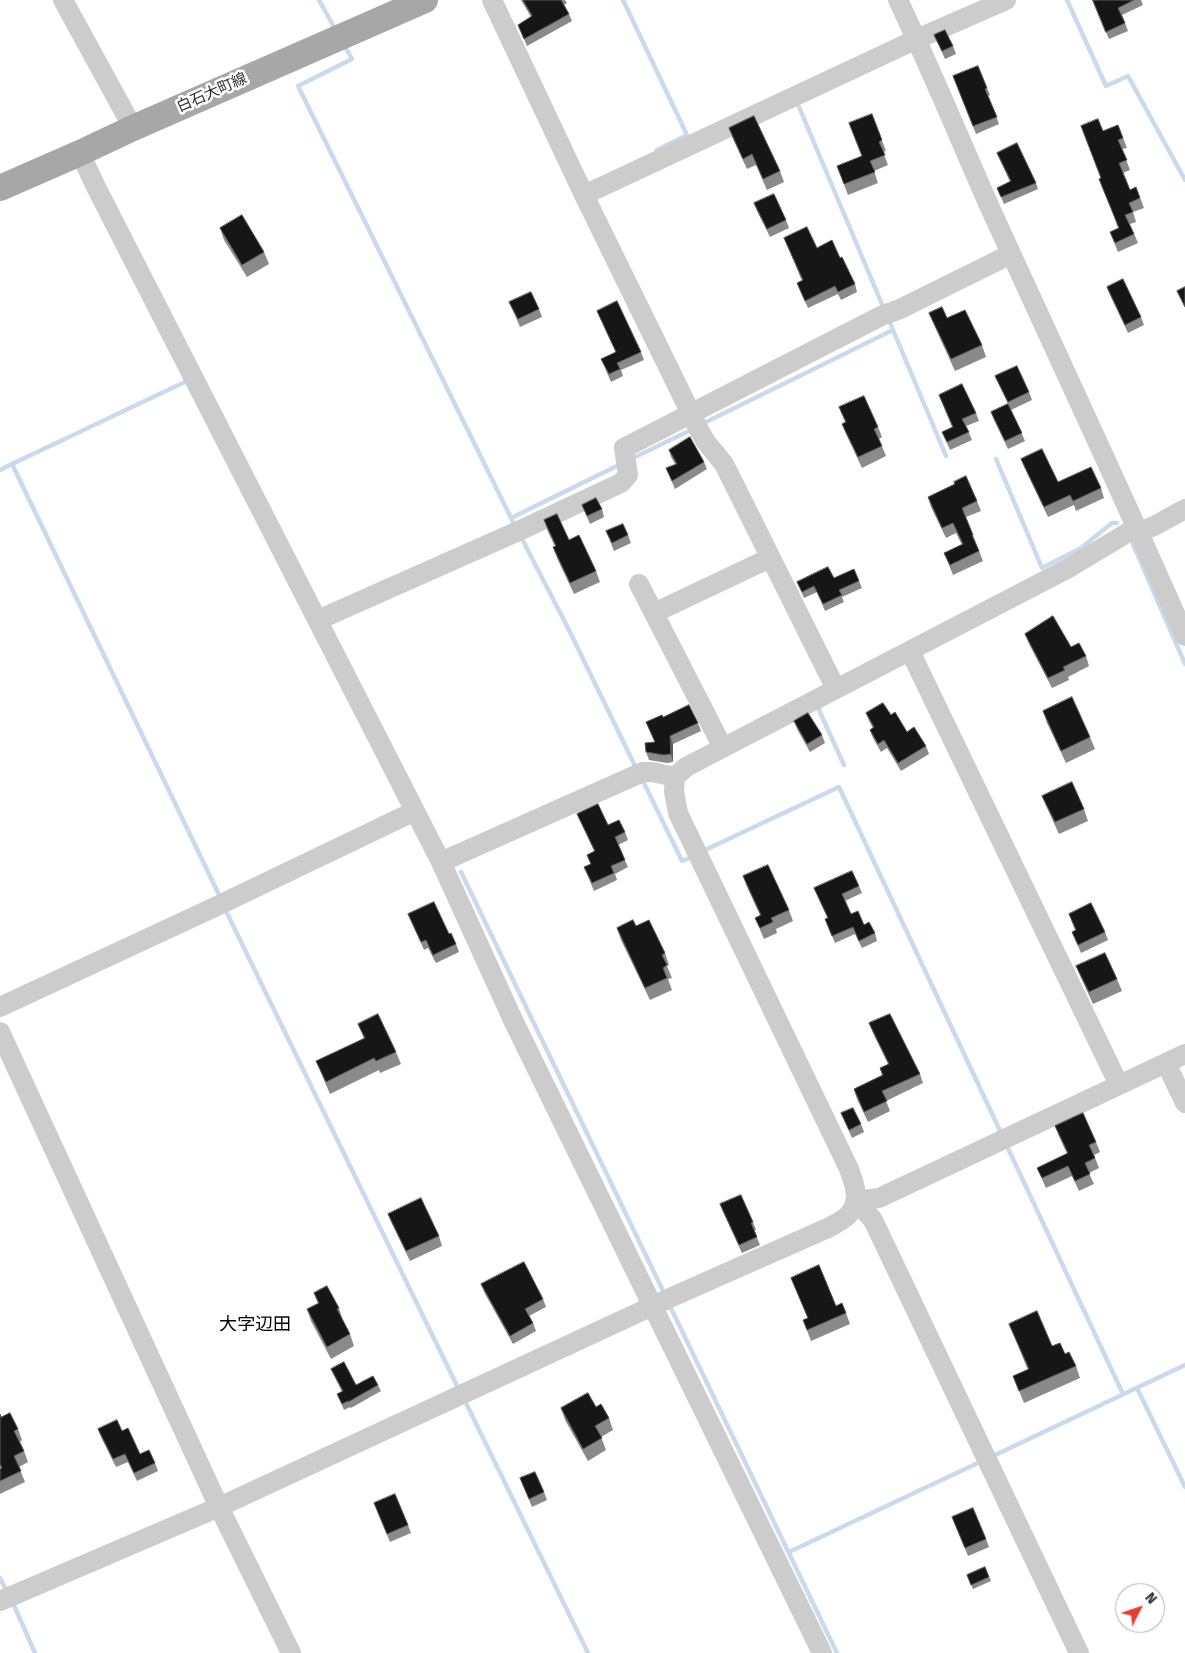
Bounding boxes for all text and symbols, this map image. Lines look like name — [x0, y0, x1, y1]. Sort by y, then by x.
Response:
street label: 白石大町線 — [174, 70, 250, 116]
district label: 大字辺田 — [219, 1314, 291, 1336]
north arrow — [1115, 1583, 1165, 1633]
text: N — [1141, 1589, 1160, 1608]

